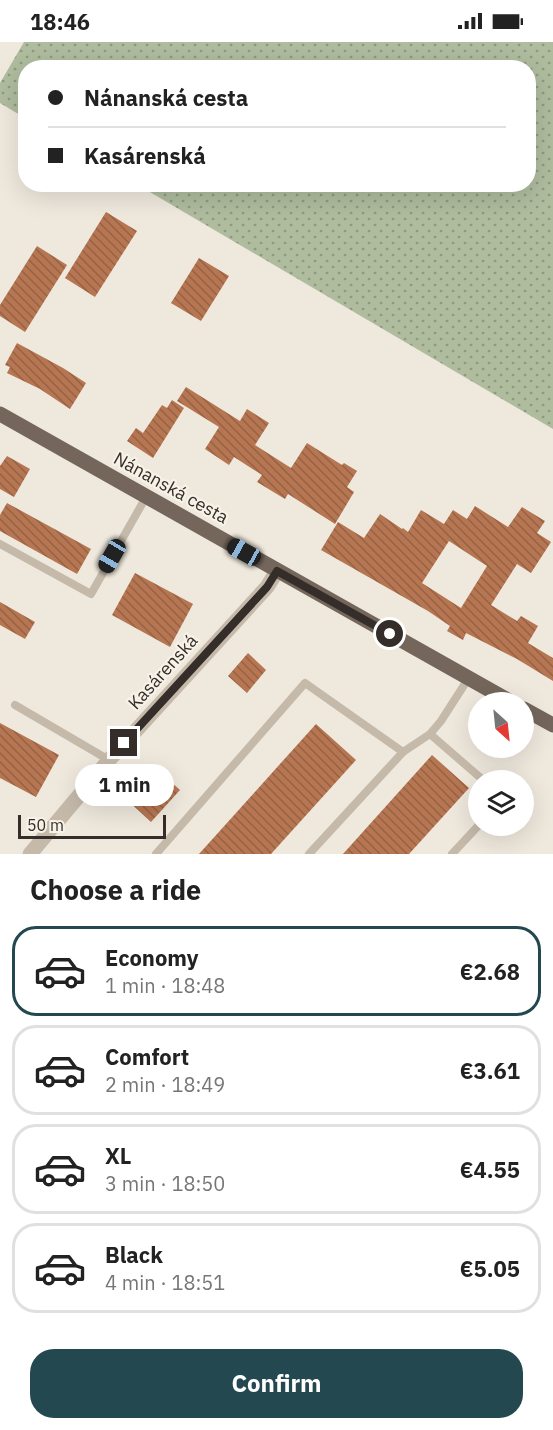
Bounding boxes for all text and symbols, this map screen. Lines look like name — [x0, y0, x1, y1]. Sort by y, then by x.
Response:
text: 18:46 — [30, 7, 90, 36]
text: Nánanská cesta — [84, 83, 248, 112]
text: Kasárenská — [84, 141, 206, 170]
street label: Nánanská cesta — [110, 447, 233, 529]
car — [224, 535, 264, 569]
car — [95, 536, 129, 576]
route start — [376, 620, 403, 647]
street label: Kasárenská — [123, 629, 203, 714]
north arrow — [468, 692, 534, 758]
map controls — [468, 692, 534, 836]
route end — [110, 729, 137, 756]
callout: 1 min — [74, 764, 174, 806]
button: layers — [468, 770, 534, 836]
text: 1 min — [98, 771, 151, 798]
scale bar — [18, 812, 166, 840]
text: 50 m — [27, 815, 64, 835]
text: Choose a ride — [30, 872, 201, 907]
text: Economy — [105, 943, 199, 972]
icon: car — [33, 944, 87, 998]
text: €2.68 — [460, 957, 520, 986]
text: 1 min · 18:48 — [105, 972, 225, 999]
text: Comfort — [105, 1042, 189, 1071]
icon: car — [33, 1043, 87, 1097]
text: €3.61 — [460, 1056, 520, 1085]
text: 2 min · 18:49 — [105, 1071, 225, 1098]
text: XL — [105, 1141, 131, 1170]
icon: car — [33, 1142, 87, 1196]
text: €4.55 — [460, 1155, 520, 1184]
text: 3 min · 18:50 — [105, 1170, 225, 1197]
text: Black — [105, 1240, 163, 1269]
icon: car — [33, 1241, 87, 1295]
text: €5.05 — [460, 1254, 520, 1283]
text: 4 min · 18:51 — [105, 1269, 225, 1296]
button: Confirm — [30, 1349, 523, 1418]

